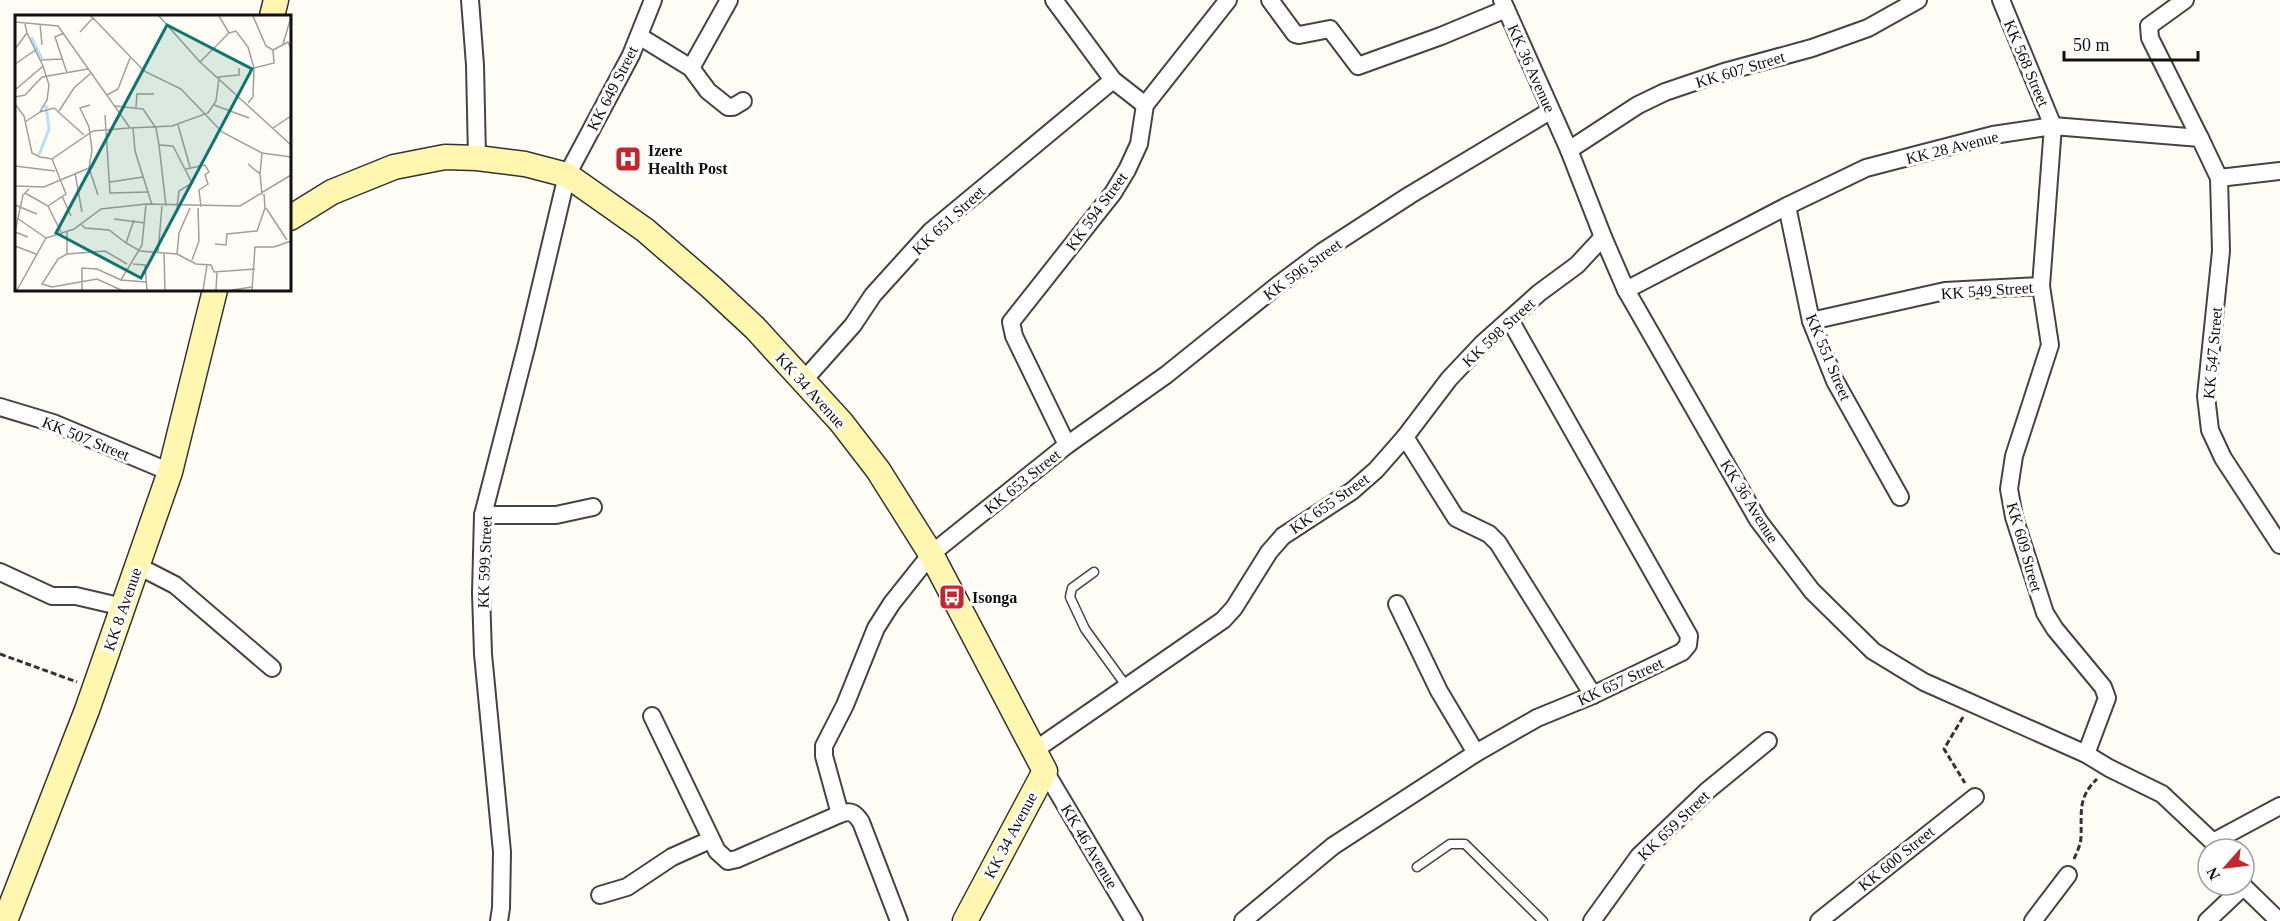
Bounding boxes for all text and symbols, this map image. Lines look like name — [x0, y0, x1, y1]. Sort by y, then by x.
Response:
inset map — [15, 15, 291, 291]
street label: KK 568 Street — [2001, 17, 2053, 110]
street label: KK 36 Avenue — [1504, 21, 1559, 115]
scale bar — [2064, 24, 2198, 62]
text: 50 m — [2073, 35, 2110, 55]
street label: KK 649 Street — [584, 43, 641, 133]
street label: KK 607 Street — [1693, 48, 1787, 91]
street label: KK 28 Avenue — [1904, 128, 2000, 167]
place label: Izere Health Post — [648, 142, 728, 177]
hospital icon: Izere Health Post — [613, 144, 643, 174]
street label: KK 594 Street — [1062, 168, 1131, 254]
street label: KK 651 Street — [909, 182, 988, 258]
street label: KK 596 Street — [1260, 235, 1345, 303]
street label: KK 549 Street — [1940, 279, 2034, 302]
street label: KK 598 Street — [1459, 294, 1538, 370]
street label: KK 547 Street — [2200, 306, 2225, 400]
street label: KK 551 Street — [1803, 311, 1855, 404]
street label: KK 34 Avenue — [773, 349, 849, 431]
street label: KK 507 Street — [40, 413, 132, 464]
street label: KK 653 Street — [981, 445, 1064, 517]
street label: KK 36 Avenue — [1717, 457, 1782, 546]
street label: KK 655 Street — [1287, 470, 1372, 537]
street label: KK 609 Street — [2004, 500, 2046, 594]
street label: KK 599 Street — [474, 515, 495, 609]
street label: KK 8 Avenue — [100, 565, 145, 653]
bus stop icon: Isonga — [937, 582, 967, 612]
place label: Isonga — [972, 589, 1017, 607]
street label: KK 657 Street — [1575, 654, 1666, 709]
street label: KK 659 Street — [1634, 787, 1713, 864]
street label: KK 34 Avenue — [981, 789, 1040, 881]
street label: KK 46 Avenue — [1058, 801, 1121, 891]
street label: KK 600 Street — [1855, 822, 1938, 894]
north arrow — [2196, 837, 2256, 897]
text: N — [2203, 864, 2223, 883]

